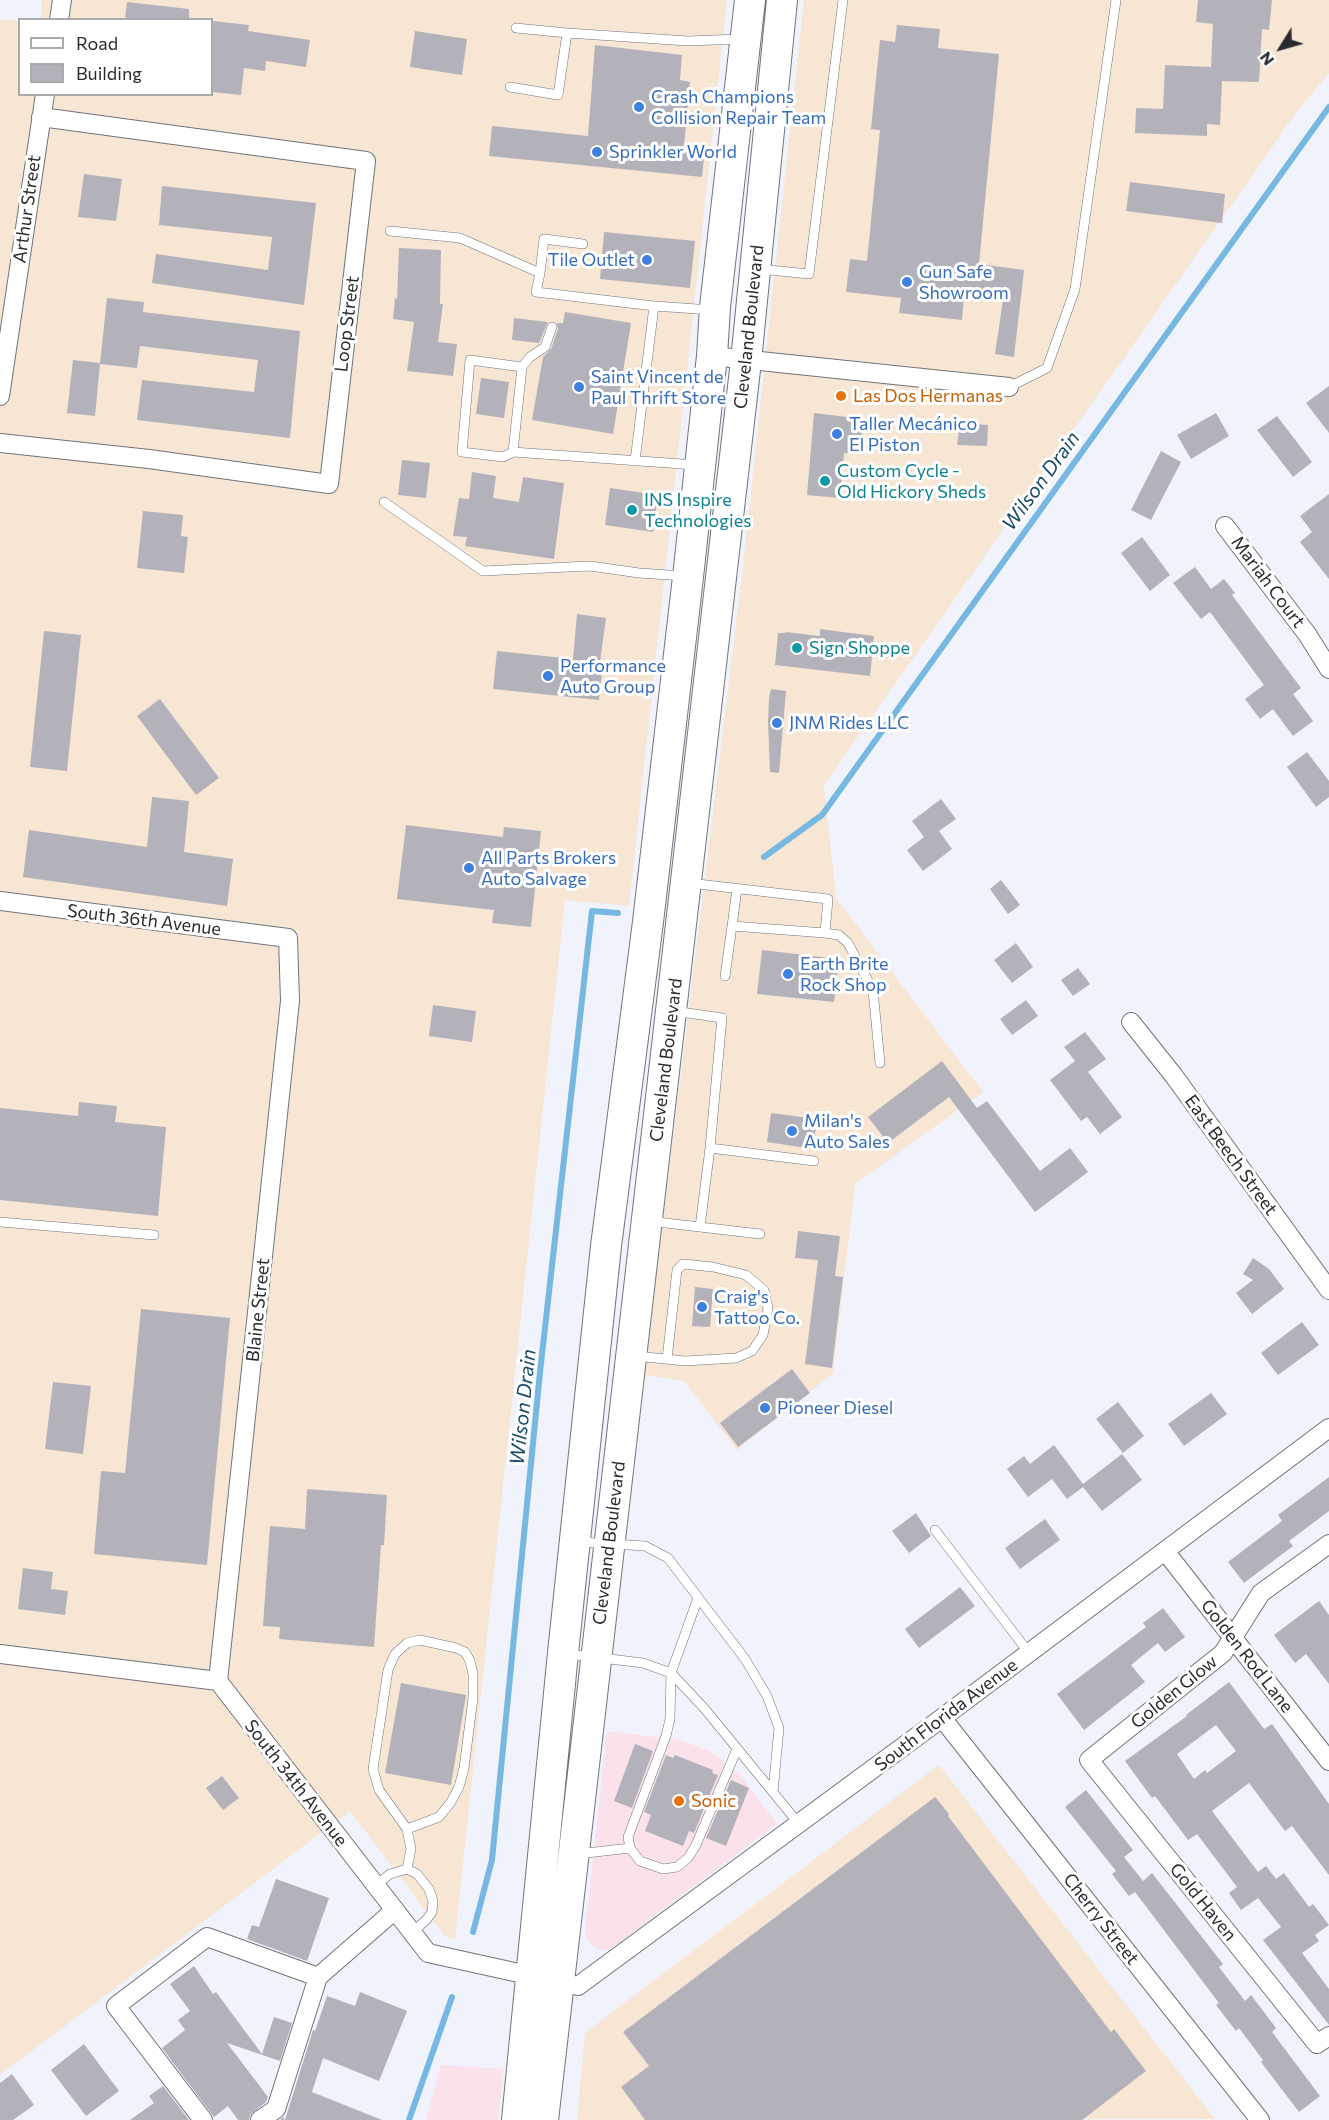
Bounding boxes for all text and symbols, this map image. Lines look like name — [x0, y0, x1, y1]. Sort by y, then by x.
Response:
legend — [18, 18, 213, 96]
north arrow — [1251, 18, 1311, 78]
text: Road — [76, 32, 118, 54]
text: N — [1255, 49, 1277, 70]
text: Building — [76, 62, 142, 84]
place label: Crash Champions Collision Repair Team — [651, 86, 826, 128]
marker: Crash Champions Collision Repair Team — [632, 100, 646, 114]
place label: Sprinkler World — [609, 141, 737, 163]
marker: Sprinkler World — [590, 145, 604, 159]
street label: Arthur Street — [9, 154, 45, 264]
street label: Cleveland Boulevard — [730, 244, 768, 410]
place label: Tile Outlet — [548, 249, 635, 271]
marker: Tile Outlet — [640, 253, 654, 267]
place label: Gun Safe Showroom — [919, 261, 1009, 304]
street label: Loop Street — [330, 275, 364, 373]
marker: Gun Safe Showroom — [900, 275, 914, 289]
place label: Saint Vincent de Paul Thrift Store — [591, 366, 726, 409]
marker: Saint Vincent de Paul Thrift Store — [572, 380, 586, 394]
place label: Las Dos Hermanas — [853, 385, 1003, 407]
marker: Las Dos Hermanas — [834, 389, 848, 403]
place label: Taller Mecánico El Piston — [849, 413, 977, 456]
marker: Taller Mecánico El Piston — [830, 427, 844, 441]
water label: Wilson Drain — [997, 427, 1085, 535]
place label: Custom Cycle - Old Hickory Sheds — [837, 460, 986, 502]
marker: Custom Cycle - Old Hickory Sheds — [818, 474, 832, 488]
place label: INS Inspire Technologies — [644, 489, 751, 532]
marker: INS Inspire Technologies — [625, 503, 639, 517]
street label: Mariah Court — [1227, 532, 1309, 632]
place label: Sign Shoppe — [809, 637, 910, 659]
marker: Sign Shoppe — [790, 641, 804, 655]
place label: Performance Auto Group — [560, 655, 666, 698]
marker: Performance Auto Group — [541, 669, 555, 683]
place label: JNM Rides LLC — [789, 712, 909, 734]
marker: JNM Rides LLC — [770, 716, 784, 730]
place label: All Parts Brokers Auto Salvage — [481, 847, 616, 890]
marker: All Parts Brokers Auto Salvage — [462, 861, 476, 875]
street label: South 36th Avenue — [66, 900, 222, 940]
place label: Earth Brite Rock Shop — [800, 953, 889, 996]
marker: Earth Brite Rock Shop — [781, 967, 795, 981]
street label: Cleveland Boulevard — [645, 977, 687, 1143]
street label: East Beech Street — [1180, 1091, 1282, 1219]
place label: Milan's Auto Sales — [804, 1110, 890, 1152]
marker: Milan's Auto Sales — [785, 1124, 799, 1138]
street label: Blaine Street — [242, 1257, 274, 1363]
place label: Craig's Tattoo Co. — [714, 1286, 800, 1328]
marker: Craig's Tattoo Co. — [695, 1300, 709, 1314]
water label: Wilson Drain — [505, 1348, 541, 1466]
place label: Pioneer Diesel — [777, 1397, 893, 1419]
marker: Pioneer Diesel — [758, 1401, 772, 1415]
street label: Cleveland Boulevard — [588, 1460, 630, 1626]
street label: Golden Rod Lane — [1196, 1595, 1298, 1717]
street label: Golden Glow — [1126, 1651, 1222, 1733]
street label: South Florida Avenue — [870, 1654, 1022, 1776]
street label: South 34th Avenue — [240, 1715, 352, 1851]
place label: Sonic — [691, 1790, 736, 1812]
marker: Sonic — [672, 1794, 686, 1808]
street label: Gold Haven — [1165, 1859, 1241, 1945]
street label: Cherry Street — [1059, 1869, 1143, 1969]

